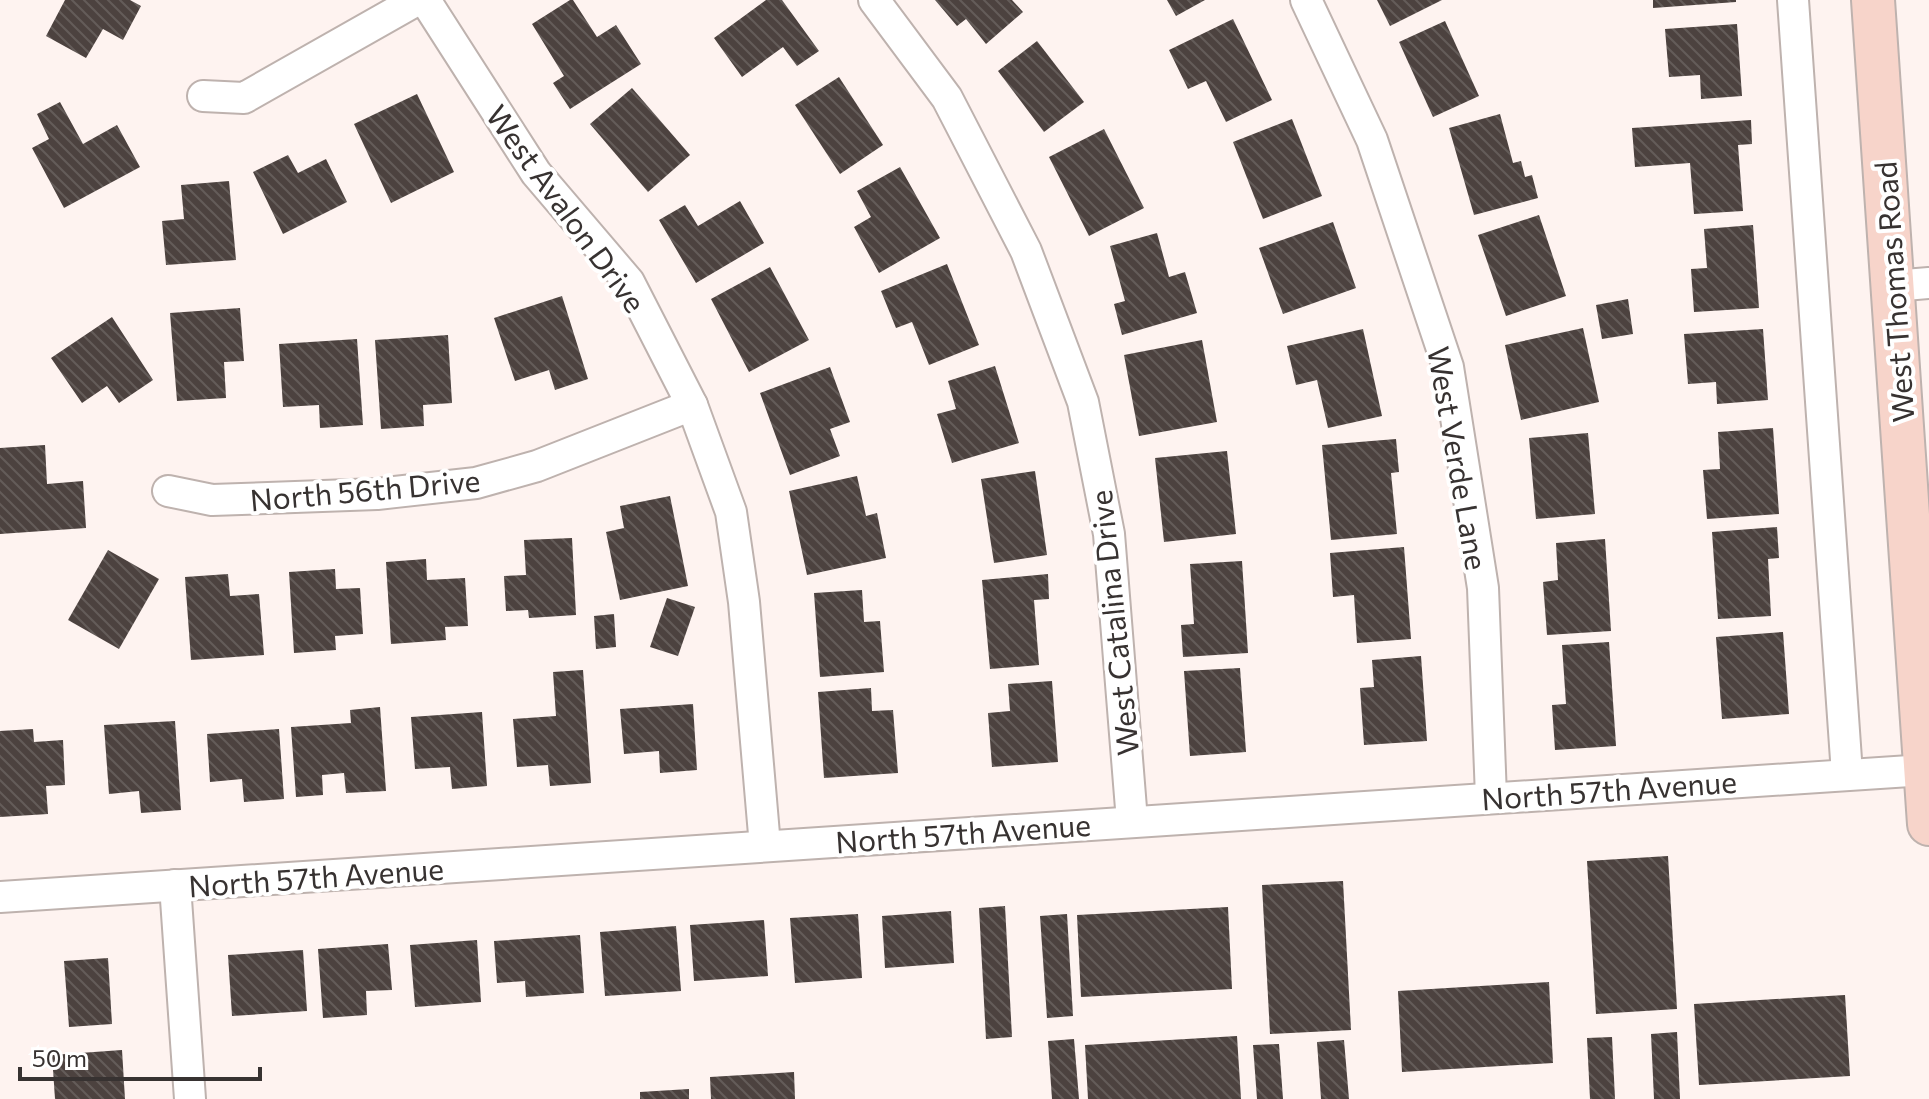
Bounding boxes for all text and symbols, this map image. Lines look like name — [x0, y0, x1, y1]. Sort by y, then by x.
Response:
street label: West Avalon Drive — [479, 97, 655, 319]
street label: West Thomas Road — [1865, 160, 1921, 424]
street label: West Verde Lane — [1421, 343, 1497, 573]
street label: North 56th Drive — [248, 461, 482, 517]
street label: West Catalina Drive — [1081, 488, 1145, 758]
street label: North 57th Avenue — [1480, 762, 1738, 816]
street label: North 57th Avenue — [834, 805, 1092, 859]
street label: North 57th Avenue — [187, 849, 445, 903]
scale bar — [20, 1031, 260, 1081]
text: 50 m — [32, 1043, 87, 1072]

